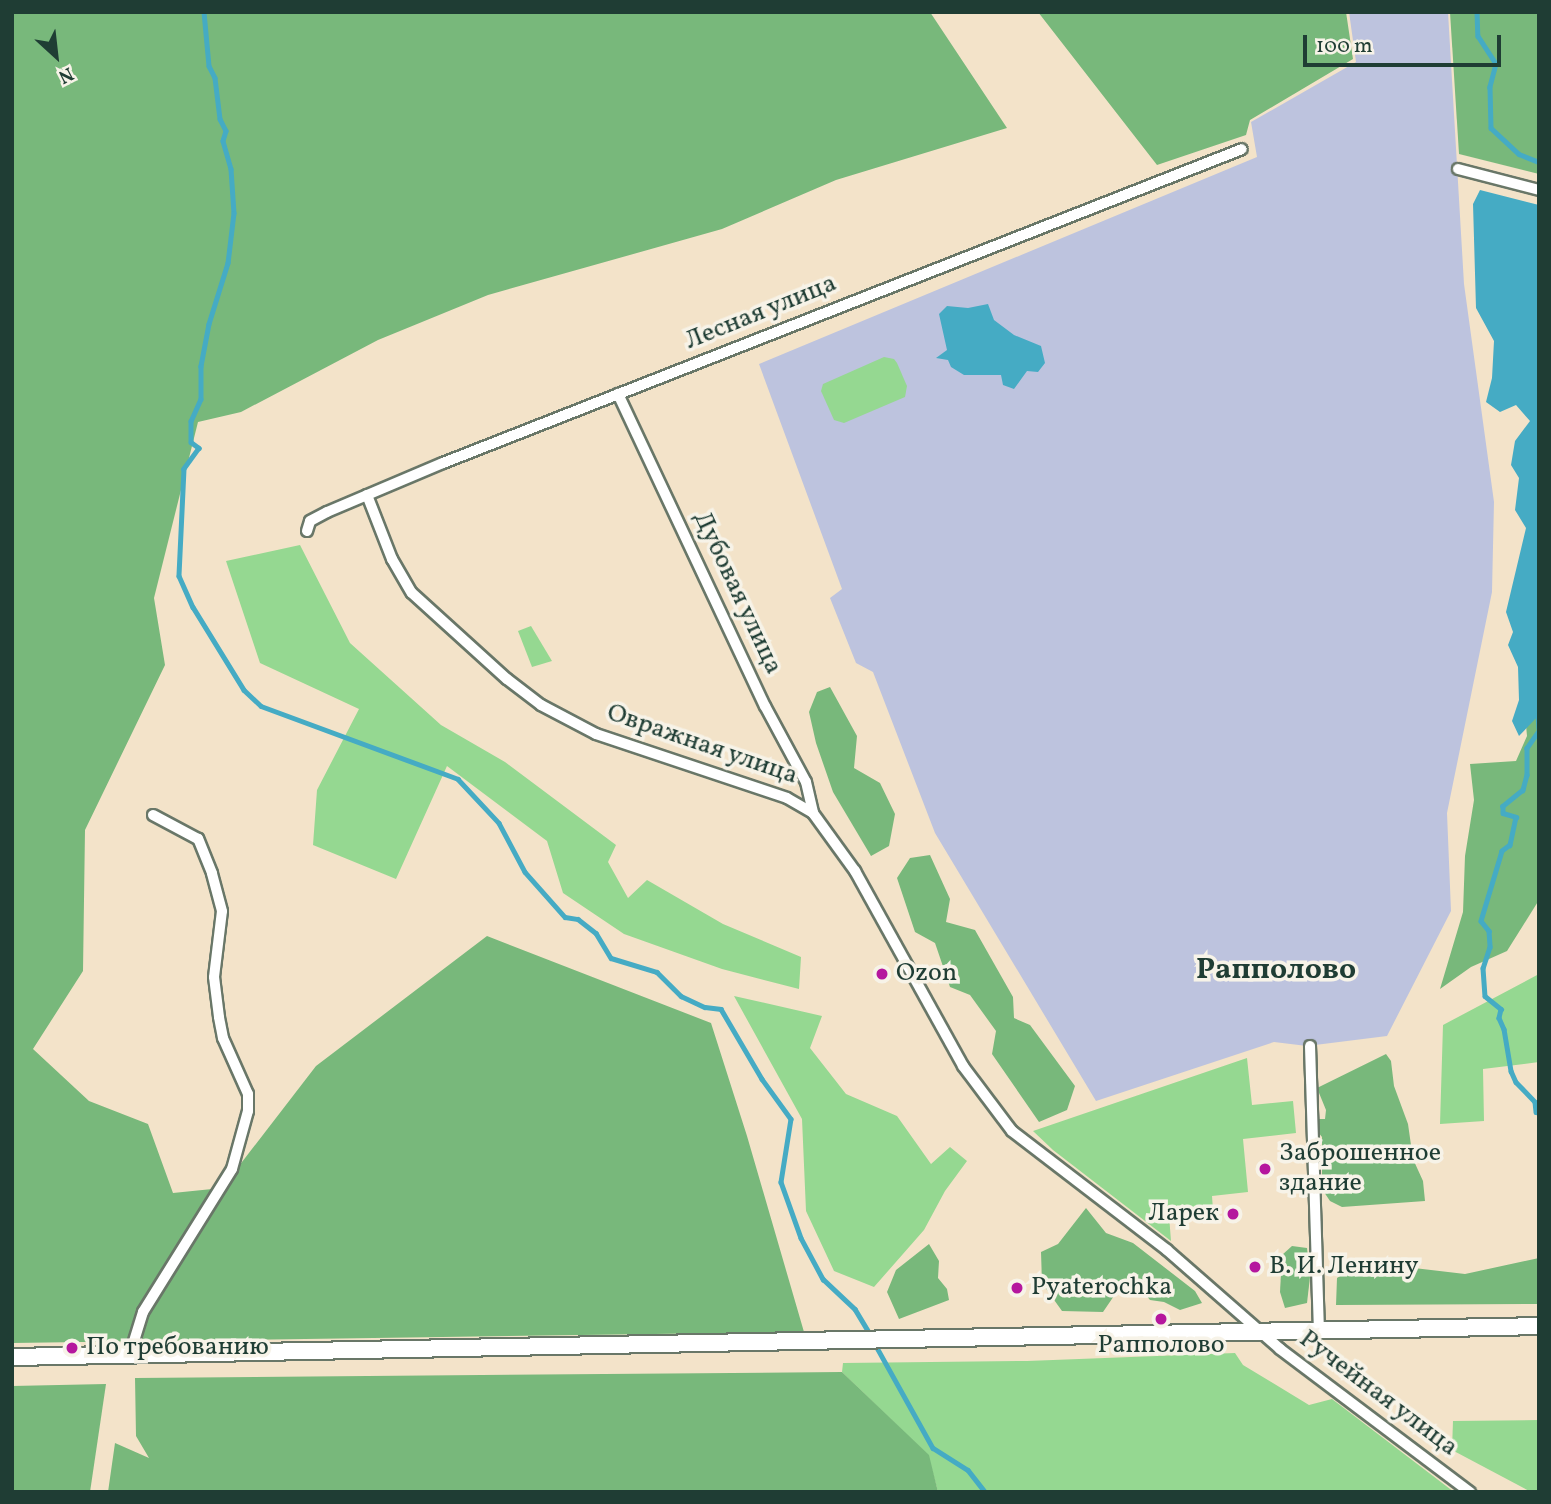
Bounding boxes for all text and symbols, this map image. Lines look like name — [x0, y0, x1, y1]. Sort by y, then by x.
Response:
north arrow — [21, 21, 91, 91]
scale bar — [1306, 21, 1504, 65]
text: 100 m — [1316, 32, 1373, 61]
text: N — [53, 60, 78, 89]
street label: Лесная улица — [680, 268, 842, 358]
street label: Дубовая улица — [685, 506, 789, 680]
street label: Овражная улица — [602, 698, 802, 792]
district label: Рапполово — [1196, 952, 1356, 988]
place label: Ozon — [896, 958, 957, 990]
marker: Ozon — [874, 966, 890, 982]
place label: Заброшенное здание — [1279, 1138, 1441, 1200]
marker: Заброшенное здание — [1257, 1161, 1273, 1177]
place label: Ларек — [1148, 1198, 1219, 1230]
marker: Ларек — [1225, 1206, 1241, 1222]
place label: В. И. Ленину — [1269, 1251, 1419, 1283]
marker: В. И. Ленину — [1247, 1259, 1263, 1275]
place label: Pyaterochka — [1031, 1272, 1172, 1304]
marker: Pyaterochka — [1009, 1280, 1025, 1296]
marker: Рапполово — [1153, 1311, 1169, 1327]
street label: Ручейная улица — [1292, 1324, 1464, 1464]
place label: Рапполово — [1097, 1330, 1225, 1362]
place label: По требованию — [86, 1332, 270, 1364]
marker: По требованию — [64, 1340, 80, 1356]

